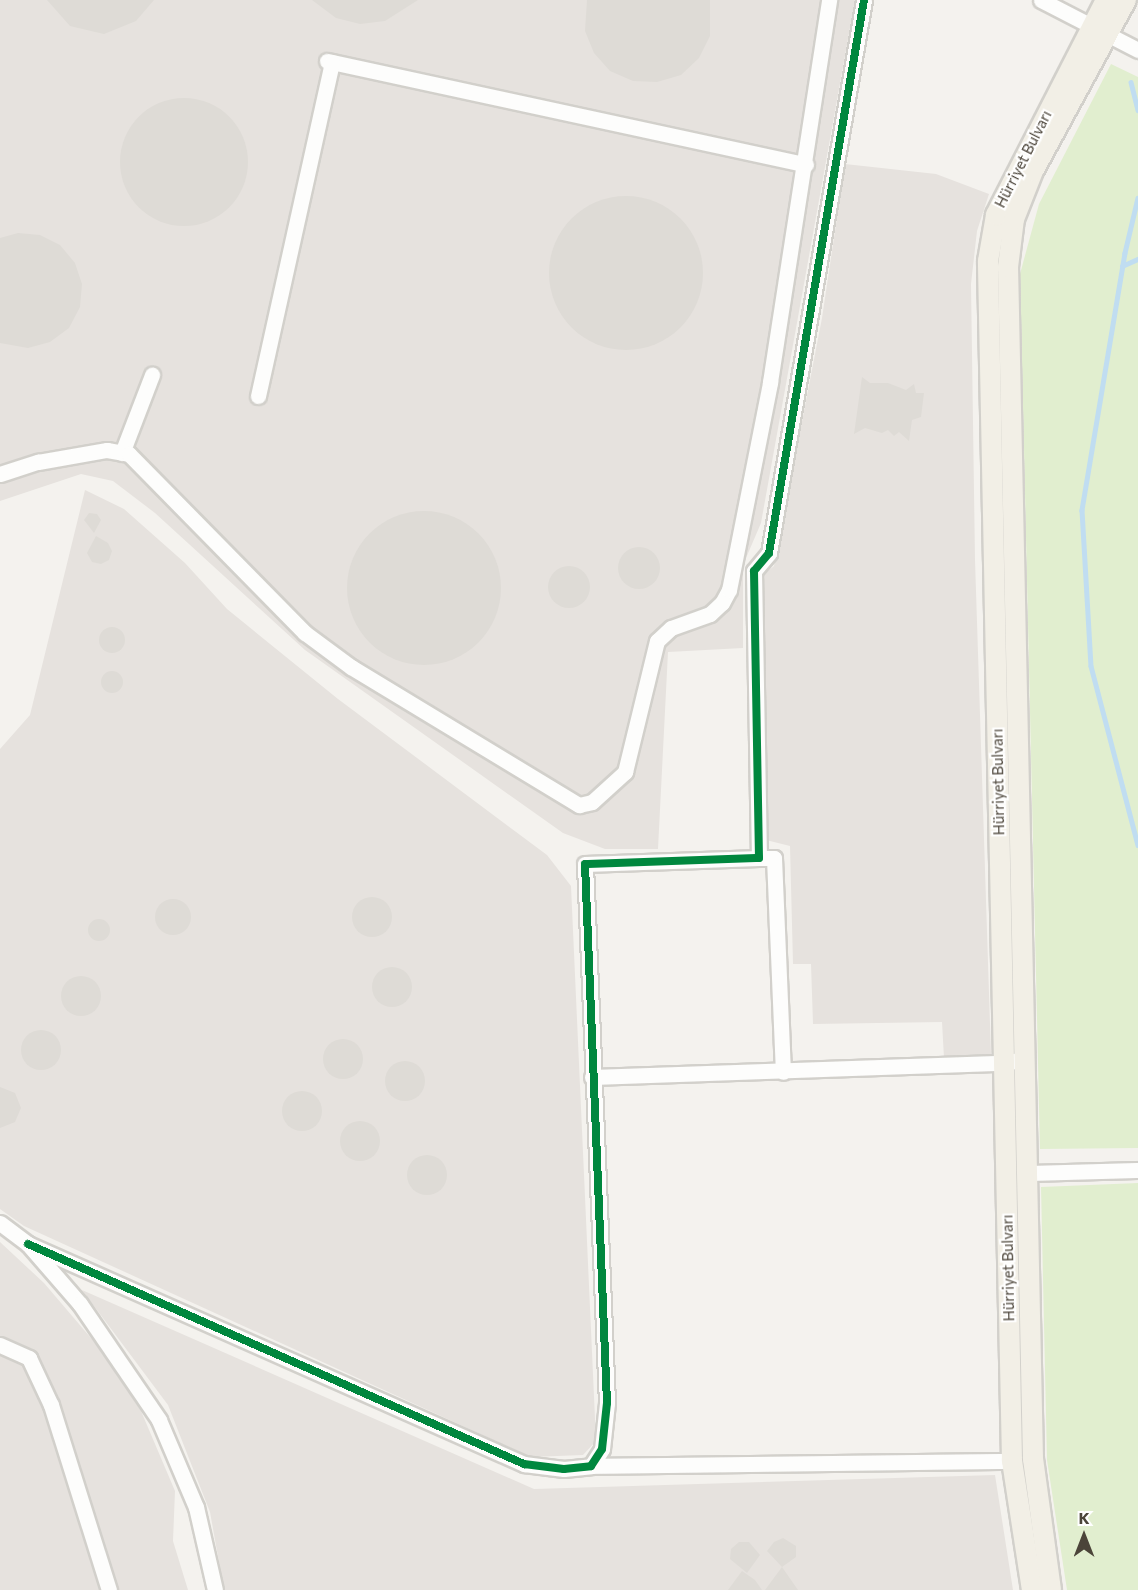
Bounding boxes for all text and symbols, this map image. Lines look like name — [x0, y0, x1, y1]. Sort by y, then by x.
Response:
street label: Hürriyet Bulvarı — [991, 107, 1055, 211]
street label: Hürriyet Bulvarı — [988, 728, 1008, 836]
street label: Hürriyet Bulvarı — [998, 1214, 1018, 1322]
north arrow — [1054, 1506, 1114, 1566]
text: K — [1078, 1508, 1090, 1527]

